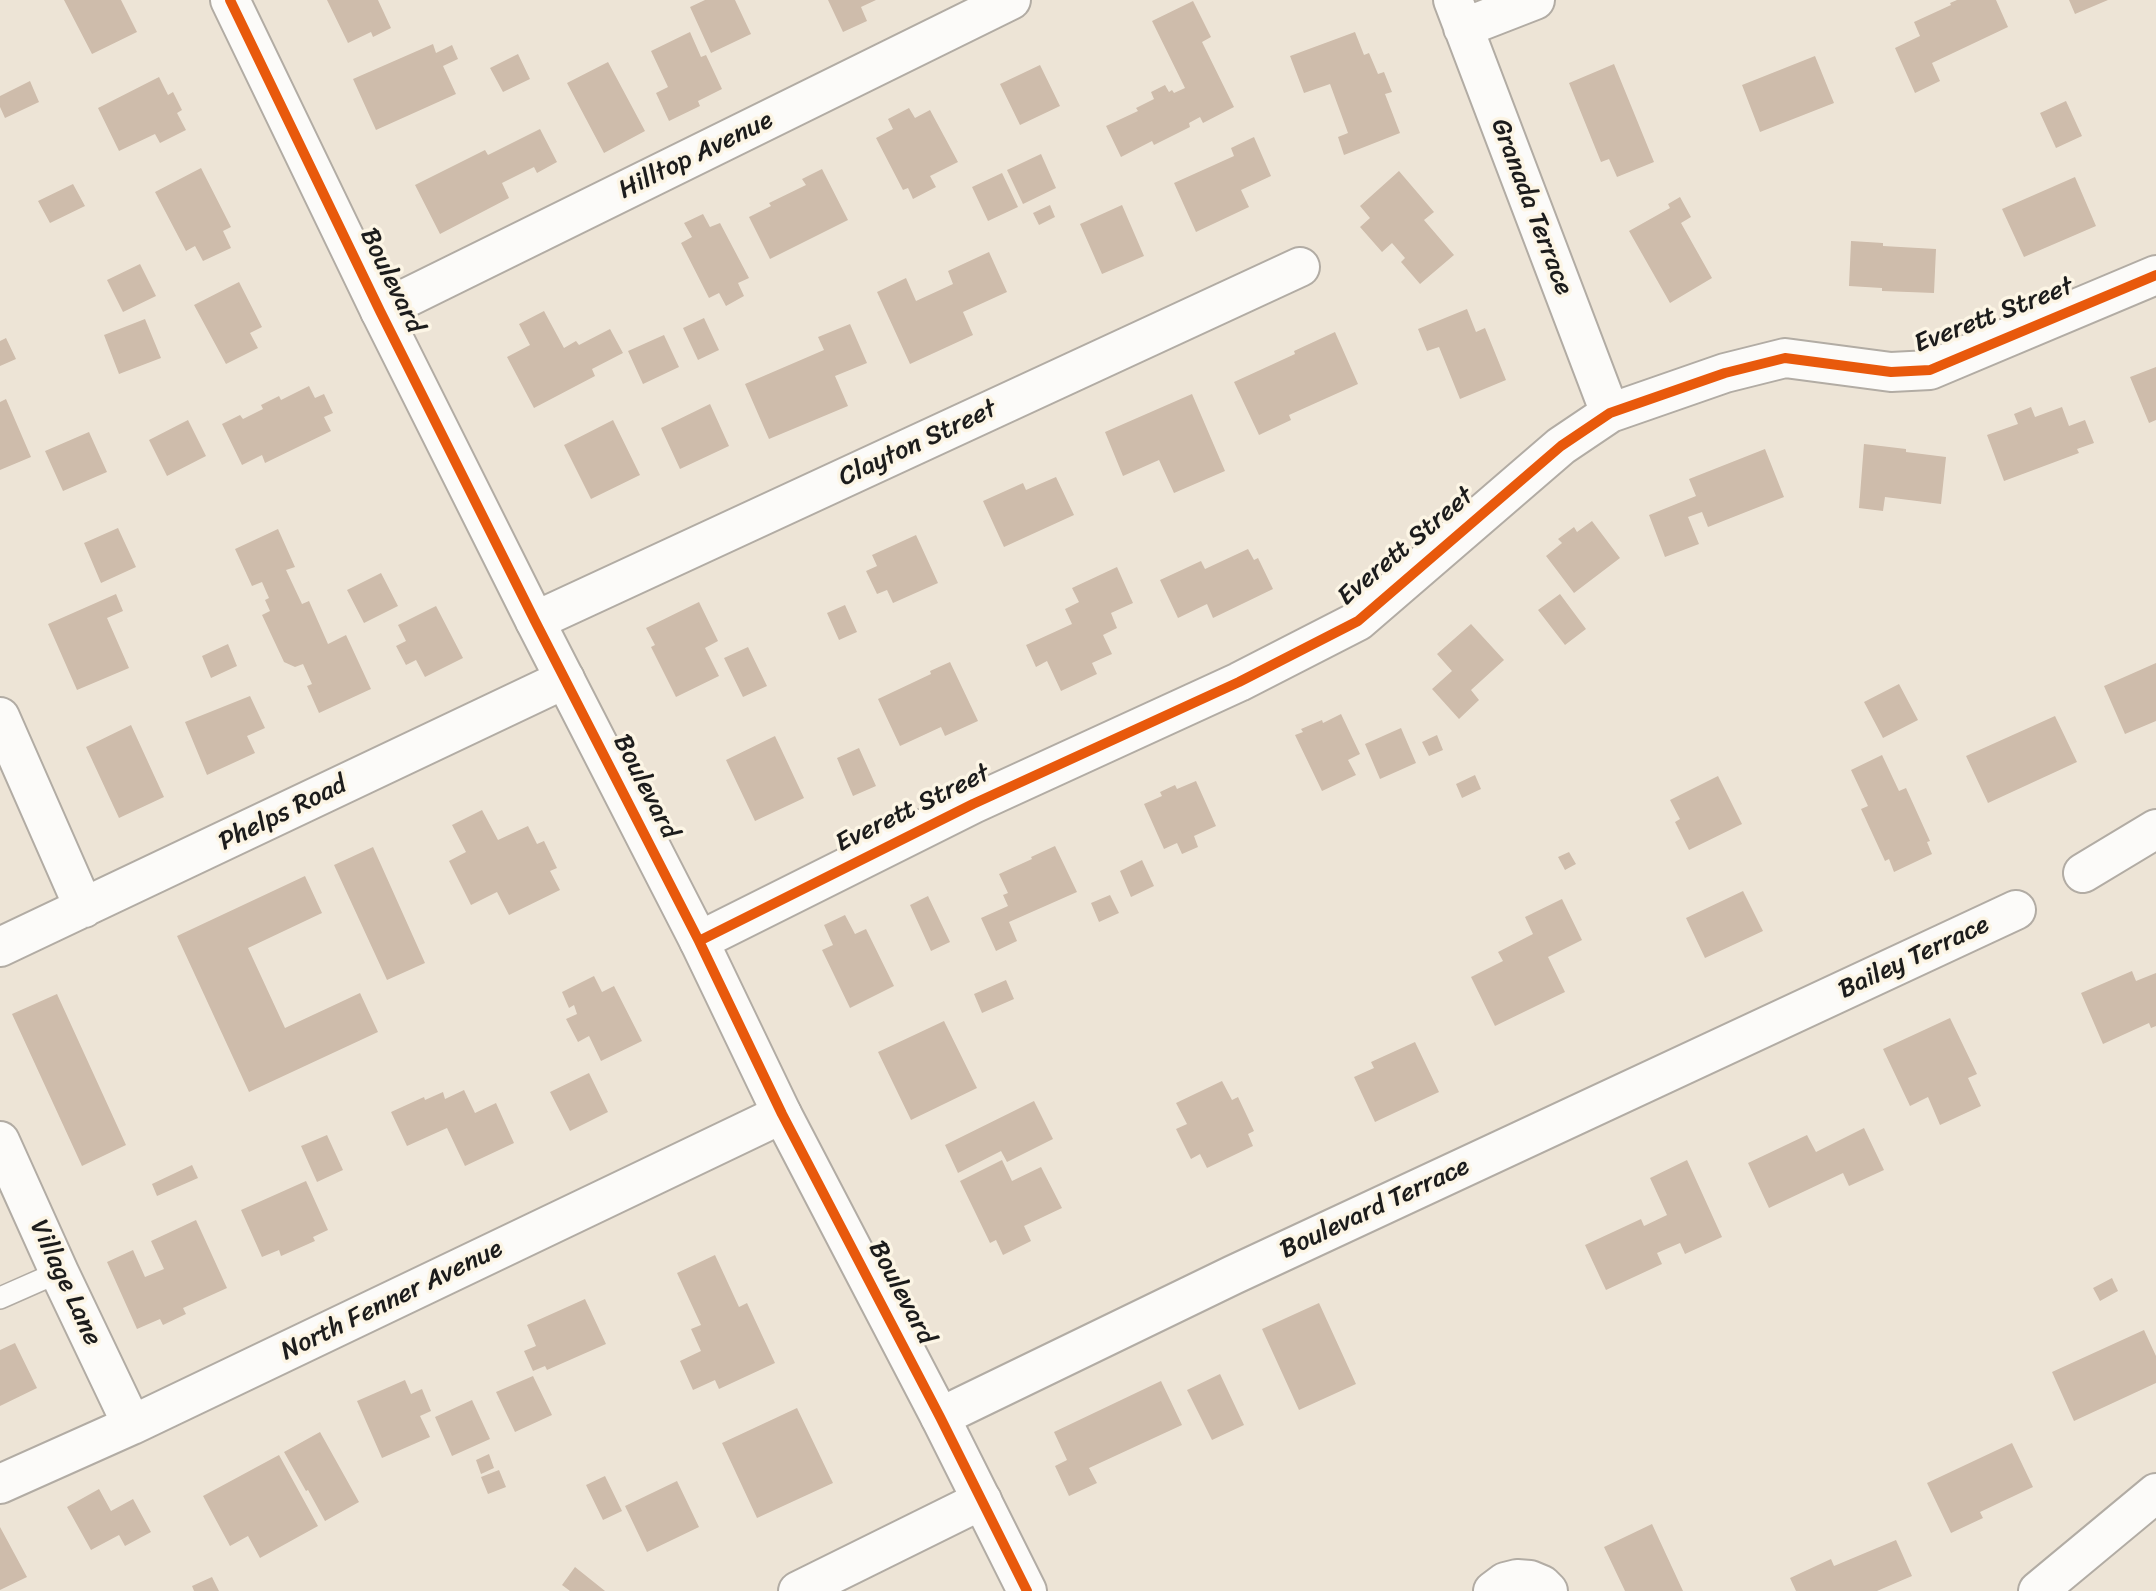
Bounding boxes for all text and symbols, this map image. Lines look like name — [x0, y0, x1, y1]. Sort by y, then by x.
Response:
street label: Hilltop Avenue — [614, 105, 778, 207]
street label: Granada Terrace — [1483, 115, 1579, 299]
street label: Boulevard — [352, 223, 430, 339]
street label: Everett Street — [1910, 271, 2078, 361]
street label: Clayton Street — [834, 394, 1002, 494]
street label: Everett Street — [1332, 481, 1480, 613]
street label: Boulevard — [605, 730, 685, 844]
street label: Everett Street — [831, 758, 995, 860]
street label: Phelps Road — [214, 770, 352, 858]
street label: Bailey Terrace — [1834, 910, 1994, 1006]
street label: Boulevard Terrace — [1275, 1152, 1475, 1266]
street label: Village Lane — [22, 1215, 108, 1351]
street label: North Fenner Avenue — [276, 1234, 508, 1368]
street label: Boulevard — [861, 1236, 941, 1350]

